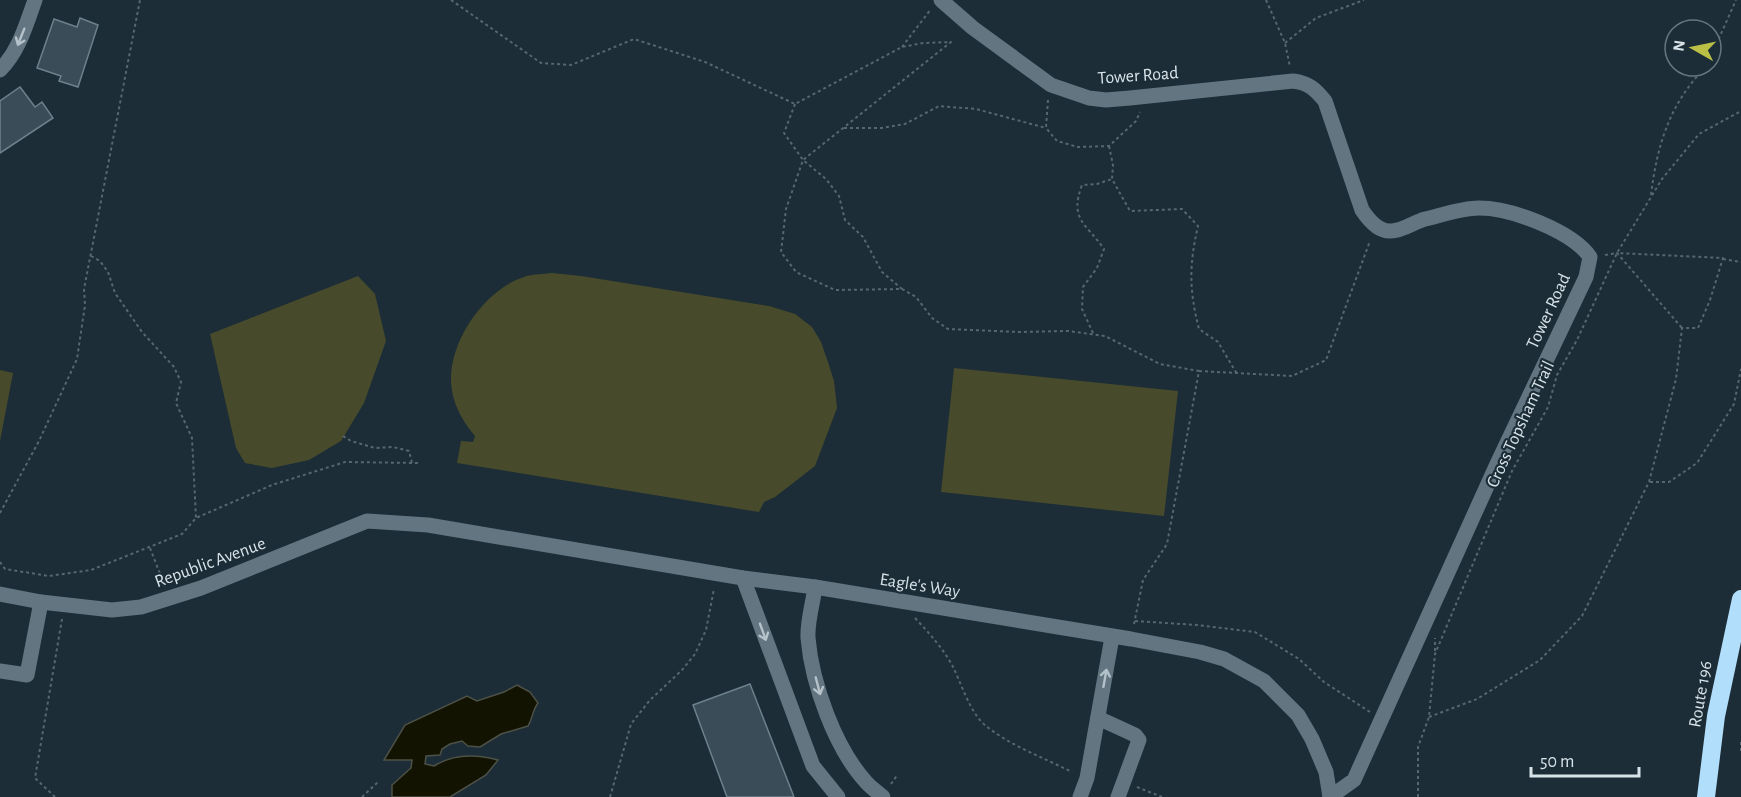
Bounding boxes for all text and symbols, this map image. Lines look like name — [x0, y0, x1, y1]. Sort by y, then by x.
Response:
north arrow — [1663, 18, 1723, 78]
one-way arrow — [15, 27, 26, 46]
text: N — [1670, 39, 1688, 53]
street label: Tower Road — [1097, 64, 1179, 88]
street label: Tower Road — [1524, 271, 1574, 352]
street label: Cross Topsham Trail — [1484, 358, 1558, 491]
street label: Republic Avenue — [153, 535, 268, 591]
street label: Eagle's Way — [878, 571, 962, 601]
one-way arrow — [758, 623, 769, 641]
street label: Route 196 — [1686, 660, 1716, 729]
one-way arrow — [1100, 669, 1111, 689]
one-way arrow — [813, 676, 825, 695]
scale bar — [1531, 740, 1639, 778]
text: 50 m — [1540, 753, 1574, 771]

